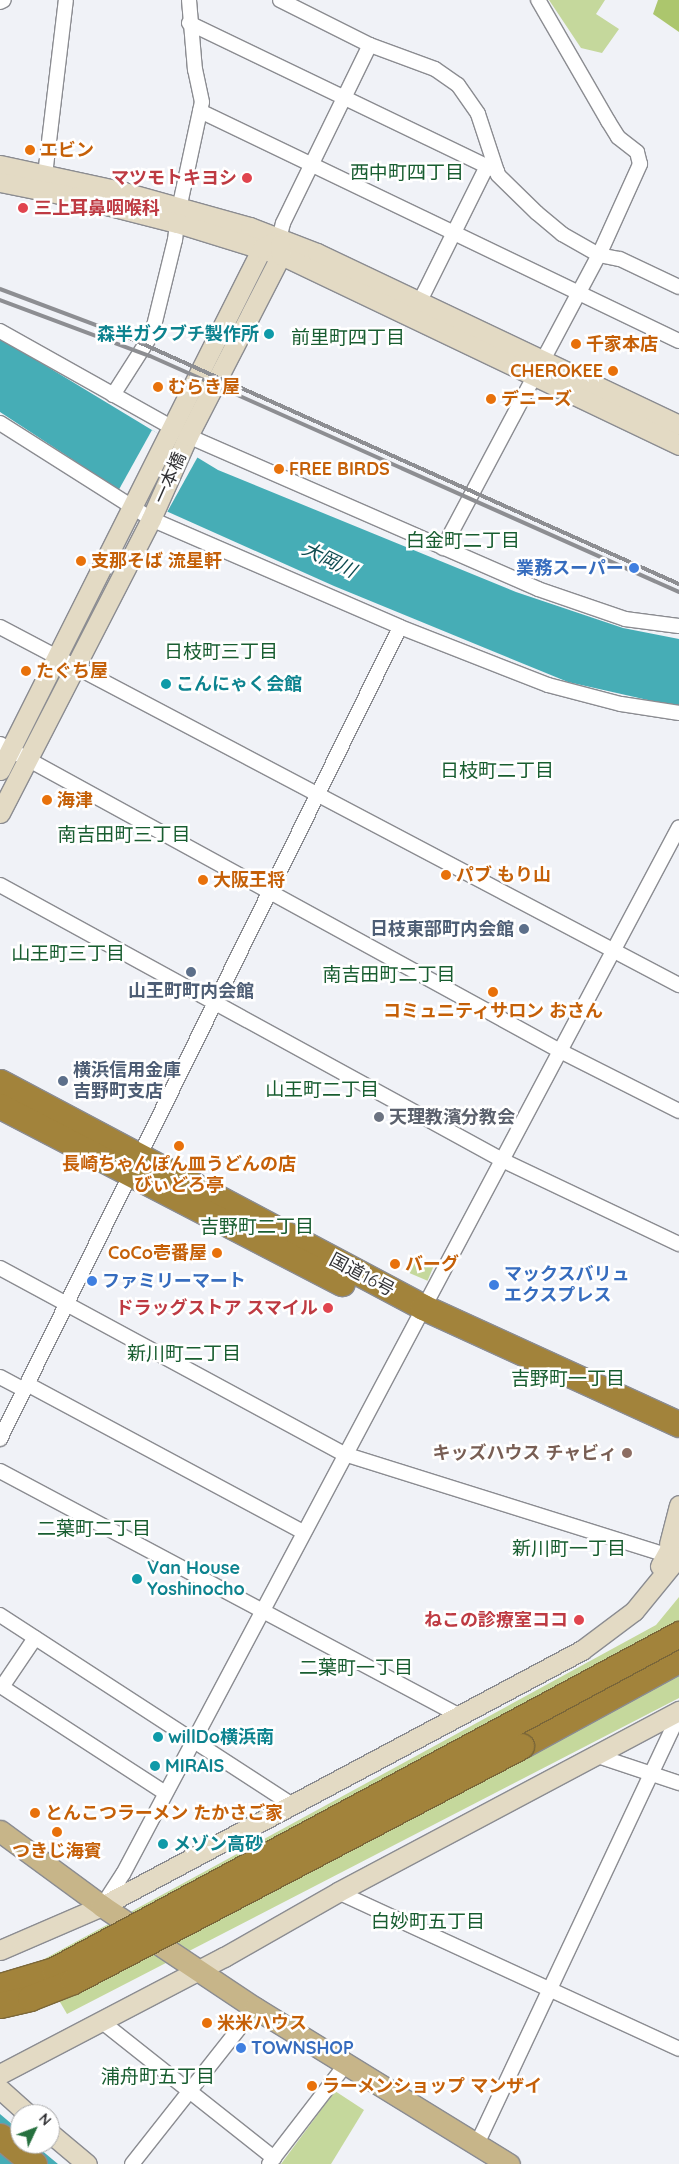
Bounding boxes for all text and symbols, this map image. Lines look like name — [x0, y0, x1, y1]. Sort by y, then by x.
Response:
place label: エビン — [40, 139, 94, 161]
marker: エビン — [24, 144, 36, 156]
district label: 西中町四丁目 — [350, 162, 464, 184]
place label: マツモトキヨシ — [111, 167, 237, 189]
marker: マツモトキヨシ — [241, 172, 253, 184]
place label: 三上耳鼻咽喉科 — [34, 197, 160, 219]
marker: 三上耳鼻咽喉科 — [16, 201, 30, 215]
place label: 森半ガクブチ製作所 — [97, 323, 259, 345]
district label: 前里町四丁目 — [291, 327, 405, 349]
marker: 森半ガクブチ製作所 — [263, 328, 275, 340]
place label: 千家本店 — [586, 333, 658, 355]
marker: 千家本店 — [570, 338, 582, 350]
place label: CHEROKEE — [510, 360, 603, 382]
marker: CHEROKEE — [607, 365, 619, 377]
place label: むらき屋 — [168, 376, 240, 398]
marker: むらき屋 — [152, 381, 164, 393]
place label: デニーズ — [501, 388, 573, 410]
marker: デニーズ — [485, 393, 497, 405]
street label: 一本橋 — [149, 449, 191, 507]
place label: FREE BIRDS — [289, 458, 390, 480]
marker: FREE BIRDS — [273, 463, 285, 475]
district label: 白金町二丁目 — [406, 530, 520, 552]
water label: 大岡川 — [298, 537, 360, 583]
place label: 支那そば 流星軒 — [91, 550, 222, 572]
marker: 支那そば 流星軒 — [75, 555, 87, 567]
place label: 業務スーパー — [516, 557, 624, 579]
marker: 業務スーパー — [628, 562, 640, 574]
district label: 日枝町三丁目 — [164, 641, 278, 663]
place label: たぐち屋 — [36, 660, 108, 682]
marker: たぐち屋 — [20, 665, 32, 677]
place label: こんにゃく会館 — [176, 673, 302, 695]
marker: こんにゃく会館 — [160, 678, 172, 690]
district label: 日枝町二丁目 — [440, 760, 554, 782]
place label: 海津 — [57, 789, 93, 811]
marker: 海津 — [41, 794, 53, 806]
district label: 南吉田町三丁目 — [58, 824, 190, 846]
place label: パブ もり山 — [456, 864, 551, 886]
place label: 大阪王将 — [213, 869, 285, 891]
marker: パブ もり山 — [440, 869, 452, 881]
marker: 大阪王将 — [197, 874, 209, 886]
place label: 日枝東部町内会館 — [370, 918, 514, 940]
marker: 日枝東部町内会館 — [518, 923, 530, 935]
district label: 山王町三丁目 — [11, 943, 125, 965]
district label: 南吉田町二丁目 — [323, 964, 455, 986]
marker: 山王町町内会館 — [185, 966, 197, 978]
place label: 山王町町内会館 — [128, 980, 254, 1002]
marker: コミュニティサロン おさん — [487, 986, 499, 998]
place label: コミュニティサロン おさん — [382, 1000, 604, 1022]
place label: 横浜信用金庫 吉野町支店 — [73, 1060, 181, 1102]
marker: 横浜信用金庫 吉野町支店 — [57, 1075, 69, 1087]
district label: 山王町二丁目 — [265, 1079, 379, 1101]
place label: 天理教濱分教会 — [389, 1106, 515, 1128]
marker: 天理教濱分教会 — [373, 1111, 385, 1123]
marker: 長崎ちゃんぽん皿うどんの店 びぃどろ亭 — [173, 1140, 185, 1152]
place label: 長崎ちゃんぽん皿うどんの店 びぃどろ亭 — [62, 1154, 296, 1196]
district label: 吉野町二丁目 — [200, 1216, 314, 1238]
place label: CoCo壱番屋 — [108, 1242, 207, 1264]
marker: CoCo壱番屋 — [211, 1247, 223, 1259]
street label: 国道16号 — [326, 1249, 398, 1301]
place label: バーグ — [405, 1253, 459, 1275]
marker: バーグ — [389, 1258, 401, 1270]
place label: マックスバリュ エクスプレス — [504, 1264, 630, 1306]
place label: ファミリーマート — [102, 1270, 246, 1292]
marker: ファミリーマート — [86, 1275, 98, 1287]
marker: マックスバリュ エクスプレス — [488, 1279, 500, 1291]
place label: ドラッグストア スマイル — [115, 1297, 318, 1319]
marker: ドラッグストア スマイル — [322, 1302, 334, 1314]
district label: 新川町二丁目 — [127, 1343, 241, 1365]
district label: 吉野町一丁目 — [511, 1368, 625, 1390]
place label: キッズハウス チャビィ — [432, 1442, 617, 1464]
marker: キッズハウス チャビィ — [621, 1447, 633, 1459]
district label: 二葉町二丁目 — [37, 1518, 151, 1540]
district label: 新川町一丁目 — [512, 1538, 626, 1560]
place label: Van House Yoshinocho — [147, 1558, 245, 1600]
marker: Van House Yoshinocho — [131, 1573, 143, 1585]
place label: ねこの診療室ココ — [424, 1609, 568, 1631]
marker: ねこの診療室ココ — [572, 1613, 586, 1627]
district label: 二葉町一丁目 — [299, 1657, 413, 1679]
place label: willDo横浜南 — [168, 1726, 274, 1748]
marker: willDo横浜南 — [152, 1731, 164, 1743]
place label: MIRAIS — [165, 1755, 224, 1777]
marker: MIRAIS — [149, 1760, 161, 1772]
place label: とんこつラーメン たかさご家 — [45, 1802, 284, 1824]
marker: とんこつラーメン たかさご家 — [29, 1807, 41, 1819]
marker: つきじ海賓 — [51, 1826, 63, 1838]
place label: メゾン高砂 — [173, 1833, 263, 1855]
marker: メゾン高砂 — [157, 1838, 169, 1850]
place label: つきじ海賓 — [12, 1840, 102, 1862]
district label: 白妙町五丁目 — [371, 1911, 485, 1933]
place label: 米米ハウス — [217, 2012, 307, 2034]
marker: 米米ハウス — [201, 2017, 213, 2029]
place label: TOWNSHOP — [251, 2037, 354, 2059]
marker: TOWNSHOP — [235, 2042, 247, 2054]
district label: 浦舟町五丁目 — [101, 2066, 215, 2088]
place label: ラーメンショップ マンザイ — [322, 2075, 543, 2097]
marker: ラーメンショップ マンザイ — [306, 2080, 318, 2092]
north arrow — [10, 2104, 60, 2154]
text: N — [35, 2110, 55, 2129]

